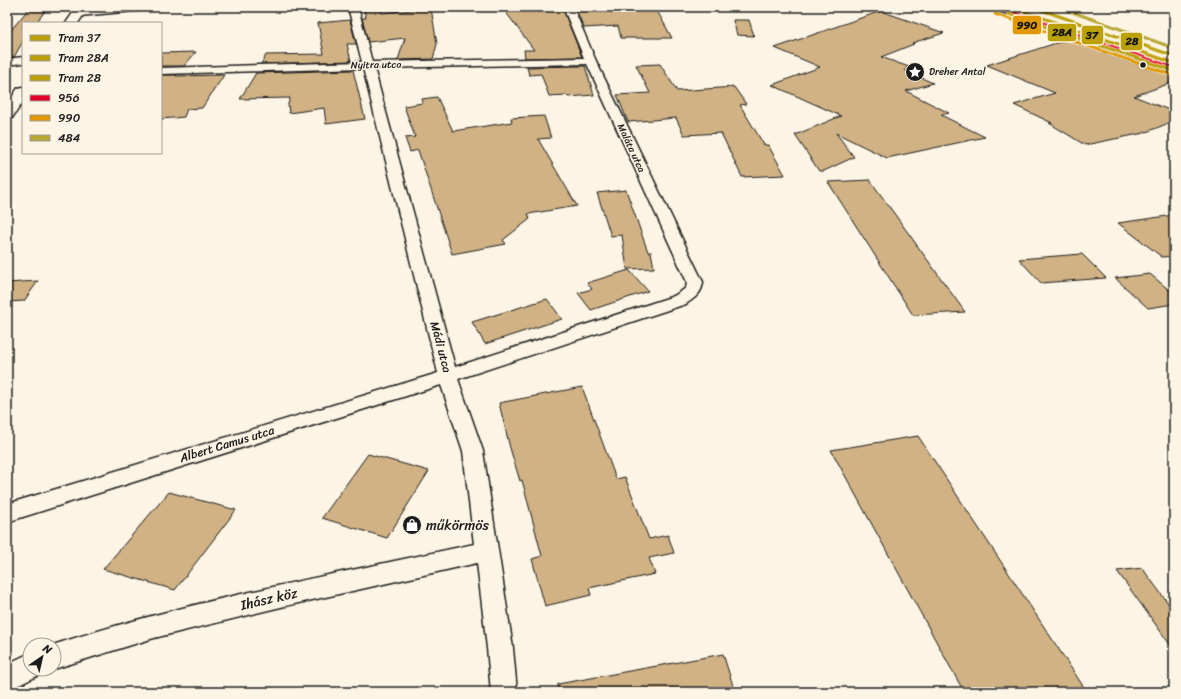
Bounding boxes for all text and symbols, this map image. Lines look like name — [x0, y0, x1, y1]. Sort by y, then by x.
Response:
line badge: 990 — [1012, 15, 1042, 35]
text: 990 — [1017, 16, 1037, 35]
legend — [22, 22, 162, 154]
line badge: 28A — [1047, 23, 1077, 42]
text: 28A — [1051, 23, 1072, 42]
line badge: 37 — [1081, 25, 1104, 45]
text: 37 — [1085, 26, 1100, 45]
text: Tram 37 — [58, 27, 101, 49]
line badge: 28 — [1120, 32, 1143, 51]
text: 28 — [1125, 32, 1139, 51]
text: Tram 28A — [58, 47, 109, 69]
street label: Nyitra utca — [350, 56, 402, 74]
unlabelled marker — [1138, 60, 1148, 70]
place icon: Dreher Antal — [904, 61, 926, 83]
place label: Dreher Antal — [929, 63, 986, 81]
text: Tram 28 — [58, 67, 101, 89]
text: 956 — [58, 87, 80, 109]
text: 990 — [58, 107, 81, 129]
street label: Maláta utca — [612, 120, 650, 176]
text: 484 — [58, 127, 81, 149]
street label: Mádi utca — [424, 319, 458, 375]
street label: Albert Camus utca — [176, 419, 278, 469]
place label: műkörmös — [426, 513, 489, 538]
shop icon: műkörmös — [401, 514, 423, 536]
street label: Ihász köz — [237, 580, 300, 618]
north arrow — [22, 637, 62, 677]
text: N — [38, 639, 56, 659]

